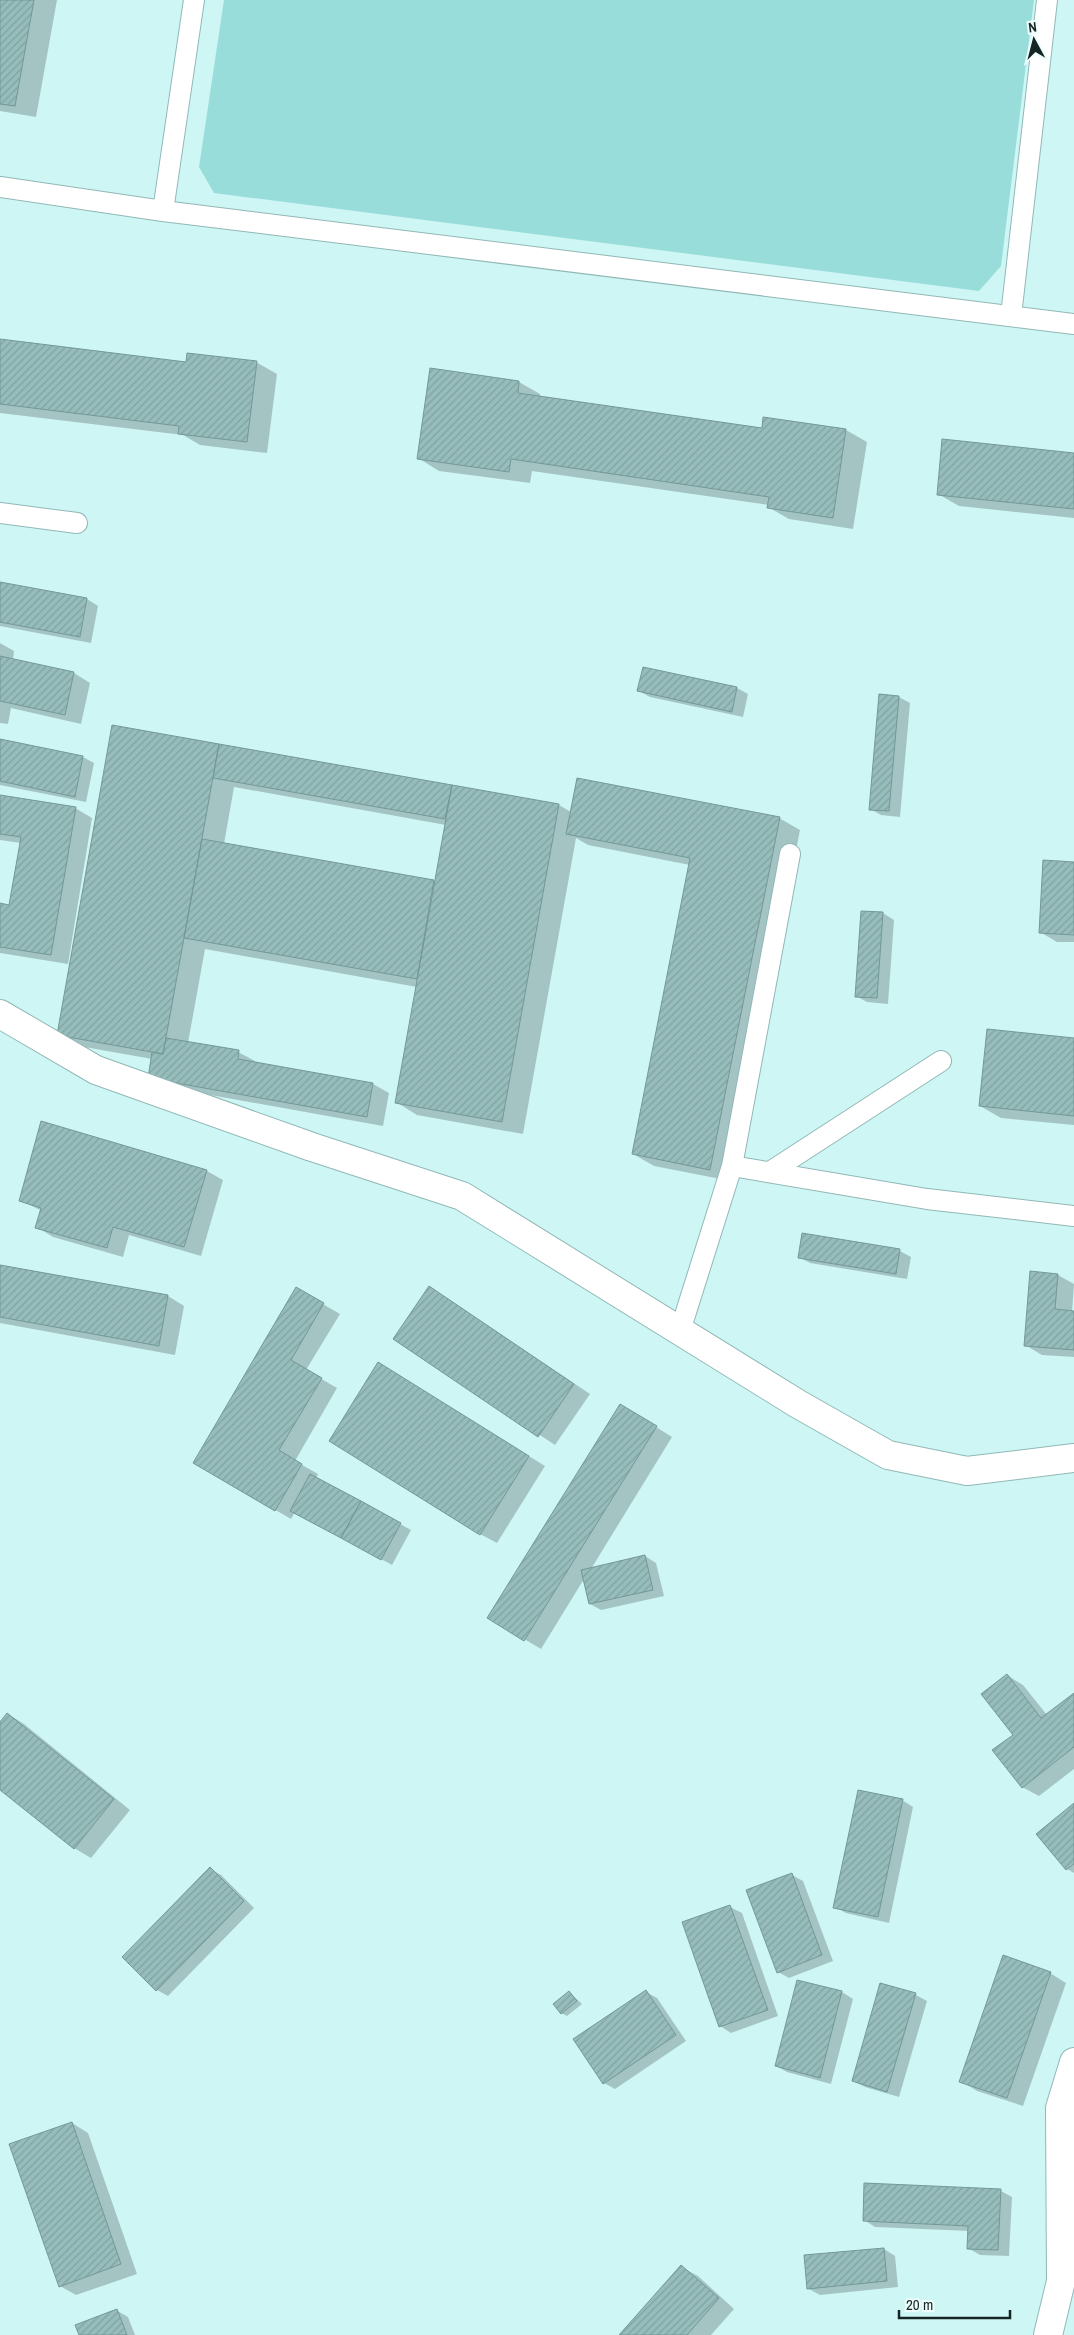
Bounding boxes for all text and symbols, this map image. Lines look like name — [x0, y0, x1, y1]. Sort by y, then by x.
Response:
north arrow — [1009, 15, 1059, 65]
text: N — [1027, 18, 1038, 37]
scale bar — [899, 2288, 1010, 2320]
text: 20 m — [906, 2294, 933, 2315]

